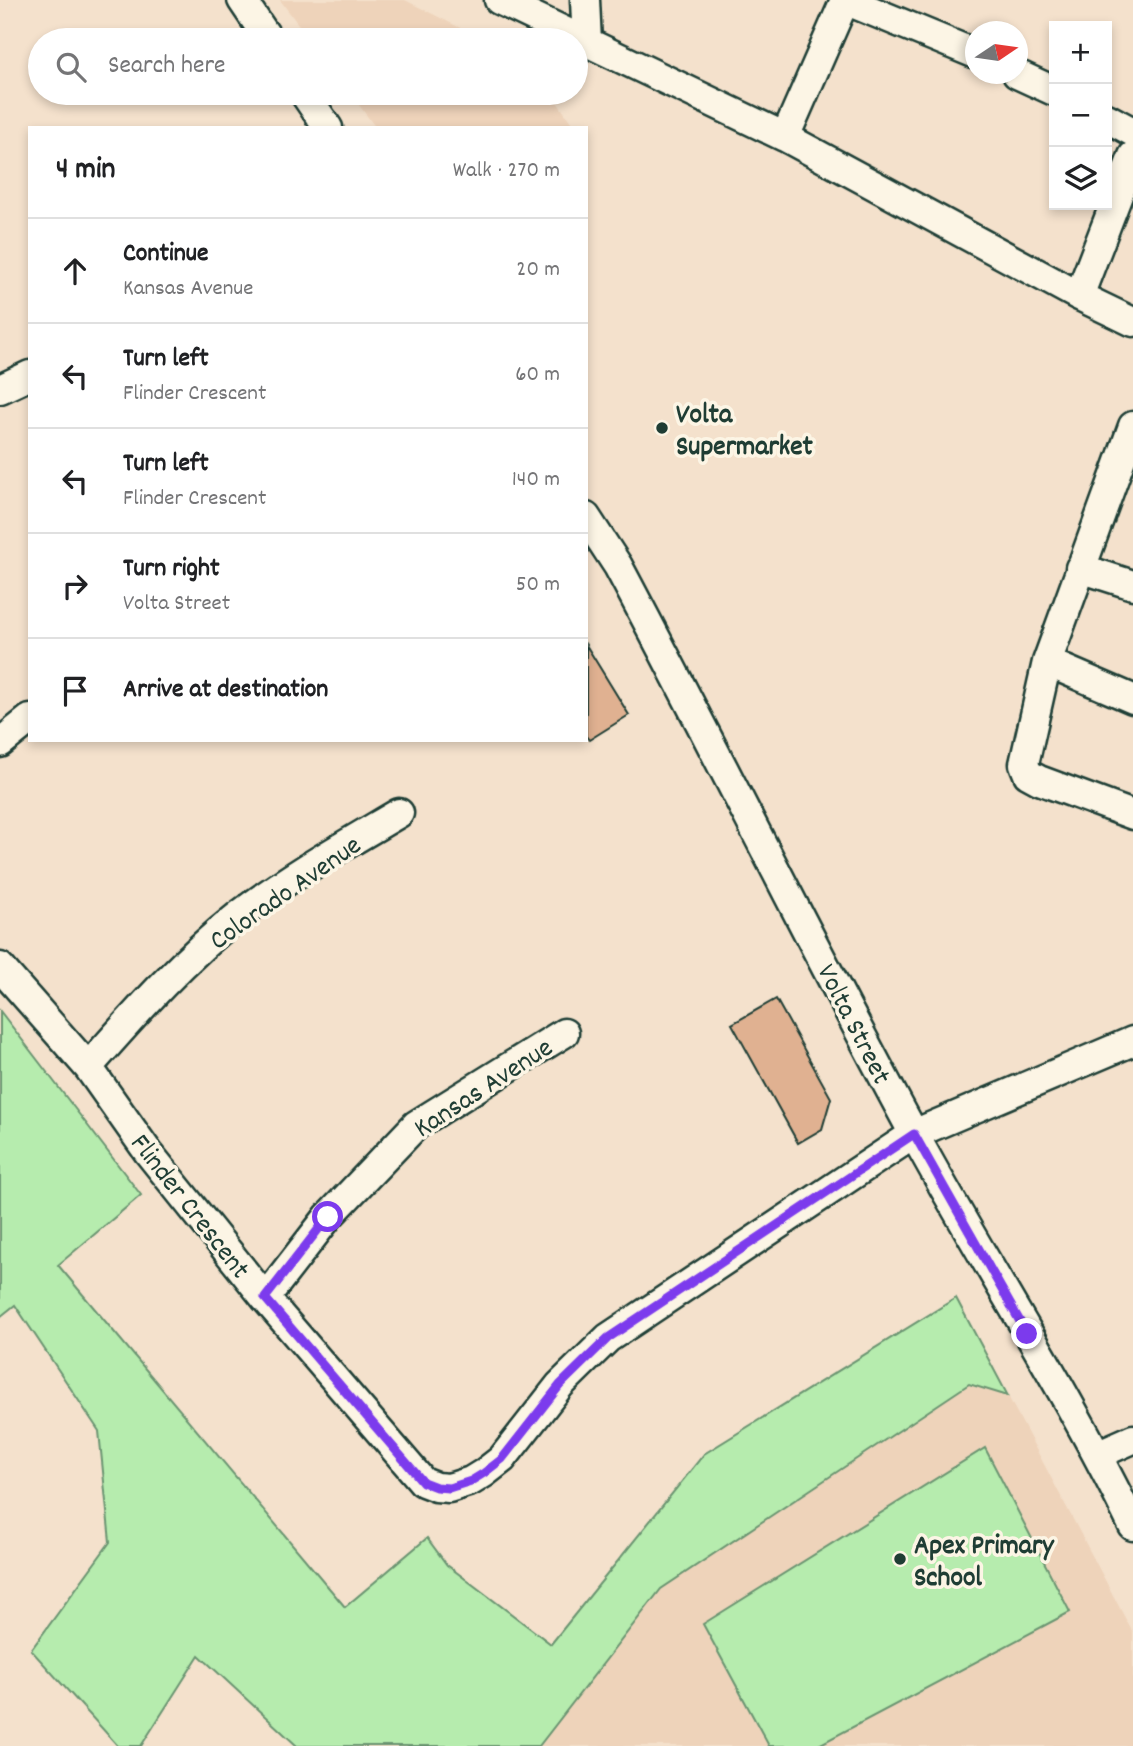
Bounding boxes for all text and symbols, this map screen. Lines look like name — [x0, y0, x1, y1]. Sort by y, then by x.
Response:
north arrow — [965, 21, 1028, 84]
map controls — [1049, 21, 1112, 210]
button: + — [1049, 21, 1112, 84]
search box — [28, 28, 588, 105]
icon: search — [52, 48, 90, 86]
text: Search here — [108, 48, 226, 85]
button: − — [1049, 84, 1112, 147]
button: layers — [1049, 147, 1112, 210]
text: 4 min — [56, 150, 115, 193]
text: Walk · 270 m — [453, 155, 560, 188]
text: Continue — [123, 236, 208, 273]
icon: ahead — [56, 252, 94, 290]
text: 20 m — [516, 254, 560, 287]
text: Kansas Avenue — [123, 273, 253, 306]
text: Turn left — [123, 341, 209, 378]
icon: left — [56, 357, 94, 395]
text: 60 m — [515, 359, 560, 392]
text: Flinder Crescent — [123, 378, 266, 411]
place label: Volta Supermarket — [676, 397, 814, 469]
marker: Volta Supermarket — [654, 420, 670, 436]
text: Turn left — [123, 446, 209, 483]
icon: left — [56, 462, 94, 500]
text: 140 m — [512, 464, 560, 497]
text: Flinder Crescent — [123, 483, 266, 516]
text: Turn right — [123, 551, 220, 588]
icon: right — [56, 567, 94, 605]
text: 50 m — [516, 569, 560, 602]
text: Volta Street — [123, 588, 230, 621]
icon: arrive — [56, 672, 94, 710]
text: Arrive at destination — [123, 672, 328, 709]
street label: Colorado Avenue — [203, 828, 371, 962]
street label: Volta Street — [804, 958, 899, 1092]
street label: Kansas Avenue — [407, 1030, 562, 1150]
street label: Flinder Crescent — [119, 1127, 258, 1289]
route start — [312, 1201, 343, 1232]
route end — [1011, 1318, 1042, 1349]
place label: Apex Primary School — [914, 1528, 1055, 1600]
marker: Apex Primary School — [892, 1551, 908, 1567]

